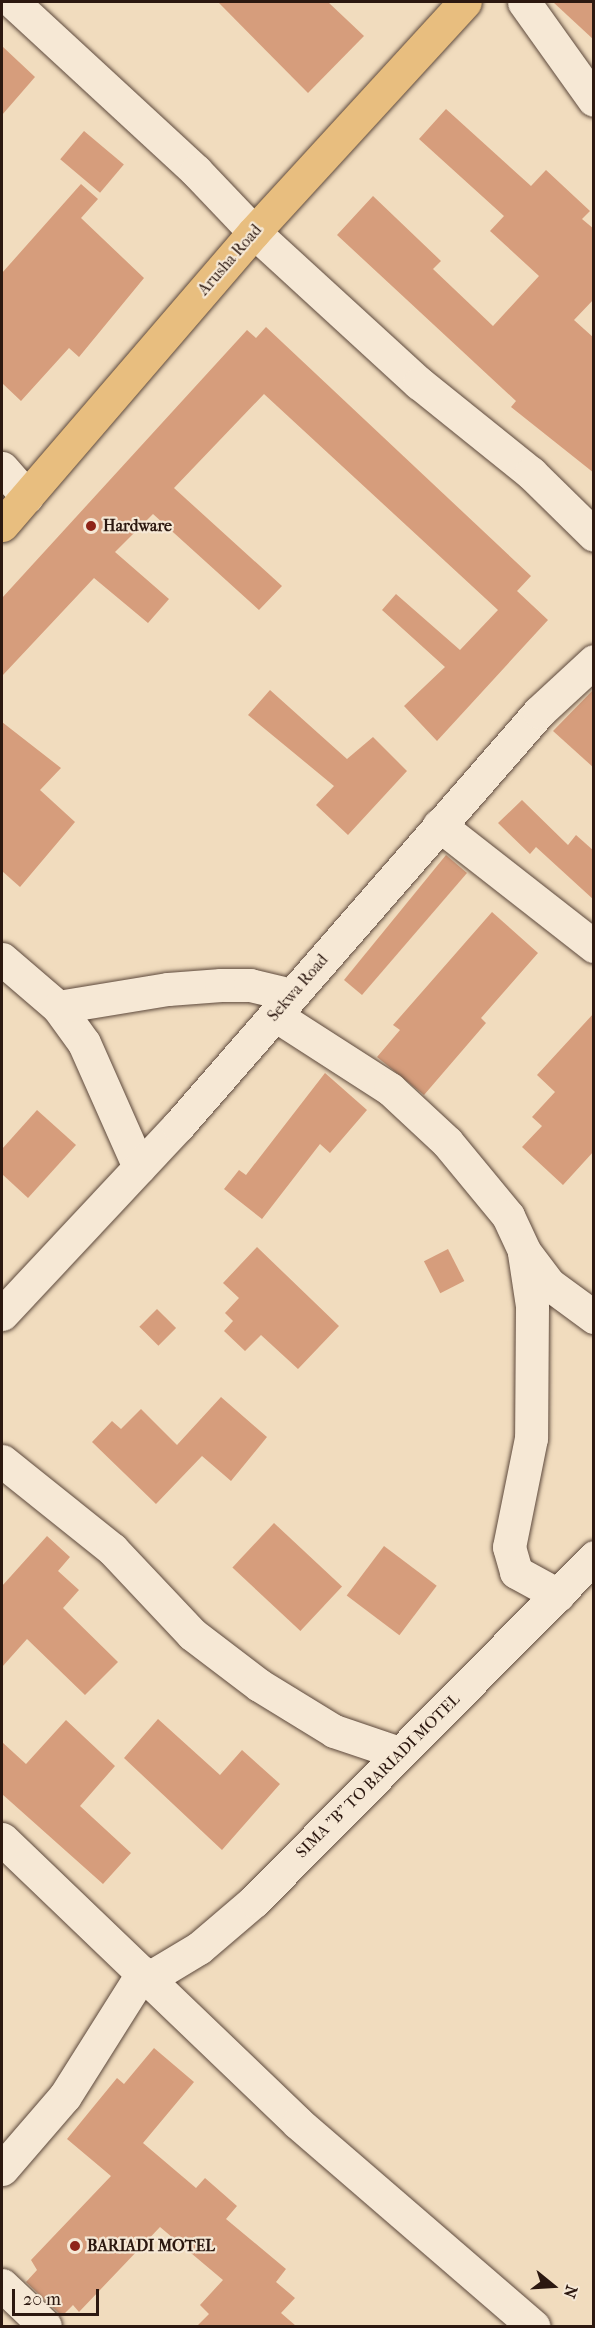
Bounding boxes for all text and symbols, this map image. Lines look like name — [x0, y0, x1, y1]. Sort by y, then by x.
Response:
street label: Arusha Road — [194, 221, 266, 299]
place label: Hardware — [103, 516, 172, 536]
marker: Hardware — [84, 519, 98, 533]
street label: Sekwa Road — [264, 951, 332, 1025]
street label: SIMA "B" TO BARIADI MOTEL — [292, 1690, 464, 1862]
place label: BARIADI MOTEL — [87, 2236, 215, 2256]
marker: BARIADI MOTEL — [68, 2239, 82, 2253]
north arrow — [523, 2256, 583, 2316]
scale bar — [15, 2277, 102, 2315]
text: N — [560, 2283, 582, 2300]
text: 20 m — [23, 2289, 61, 2310]

